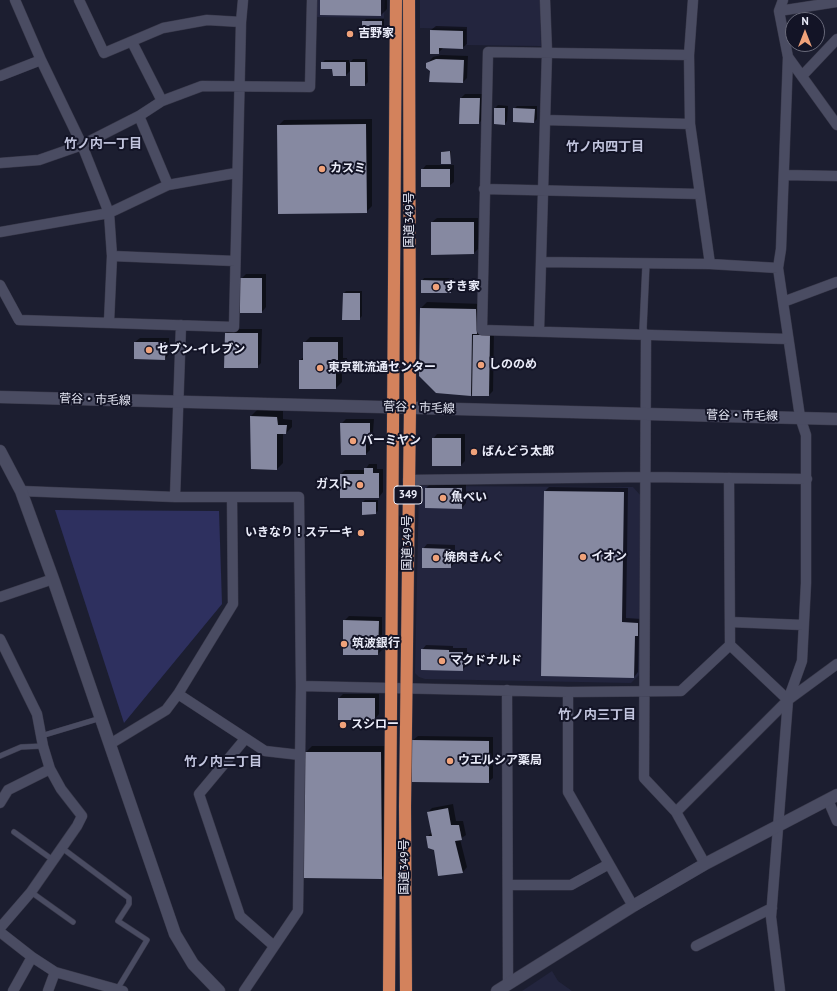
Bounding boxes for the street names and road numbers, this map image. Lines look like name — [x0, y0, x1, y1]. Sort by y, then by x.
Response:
street label: 国道349号 — [403, 192, 417, 248]
street label: 菅谷・市毛線 — [59, 392, 131, 408]
street label: 菅谷・市毛線 — [383, 400, 455, 416]
street label: 菅谷・市毛線 — [706, 408, 778, 424]
road number: 349 — [394, 486, 422, 504]
street label: 国道349号 — [401, 515, 415, 571]
street label: 国道349号 — [398, 839, 412, 895]

